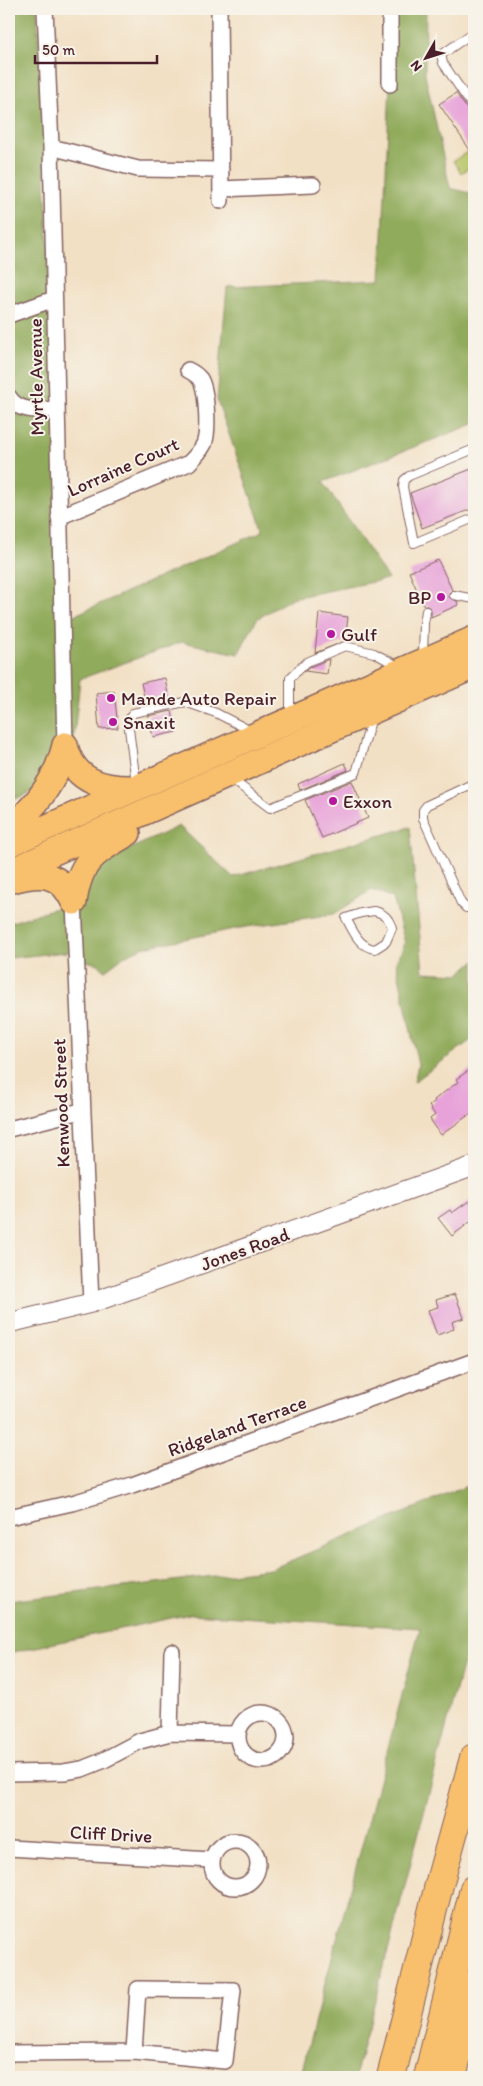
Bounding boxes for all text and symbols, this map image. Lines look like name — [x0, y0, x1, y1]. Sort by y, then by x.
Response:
scale bar — [35, 32, 158, 64]
north arrow — [400, 32, 450, 82]
text: 50 m — [42, 41, 75, 59]
text: N — [407, 57, 426, 75]
street label: Myrtle Avenue — [23, 318, 49, 436]
street label: Lorraine Court — [64, 432, 182, 502]
place label: BP — [408, 586, 431, 609]
marker: BP — [435, 591, 447, 603]
place label: Gulf — [341, 623, 377, 646]
marker: Gulf — [325, 628, 337, 640]
place label: Mande Auto Repair — [121, 687, 277, 710]
marker: Mande Auto Repair — [105, 692, 117, 704]
place label: Snaxit — [123, 711, 175, 734]
marker: Snaxit — [107, 716, 119, 728]
place label: Exxon — [343, 790, 392, 813]
marker: Exxon — [327, 795, 339, 807]
street label: Kenwood Street — [47, 1038, 75, 1168]
street label: Jones Road — [197, 1222, 293, 1276]
street label: Ridgeland Terrace — [164, 1390, 310, 1462]
street label: Cliff Drive — [69, 1820, 153, 1848]

